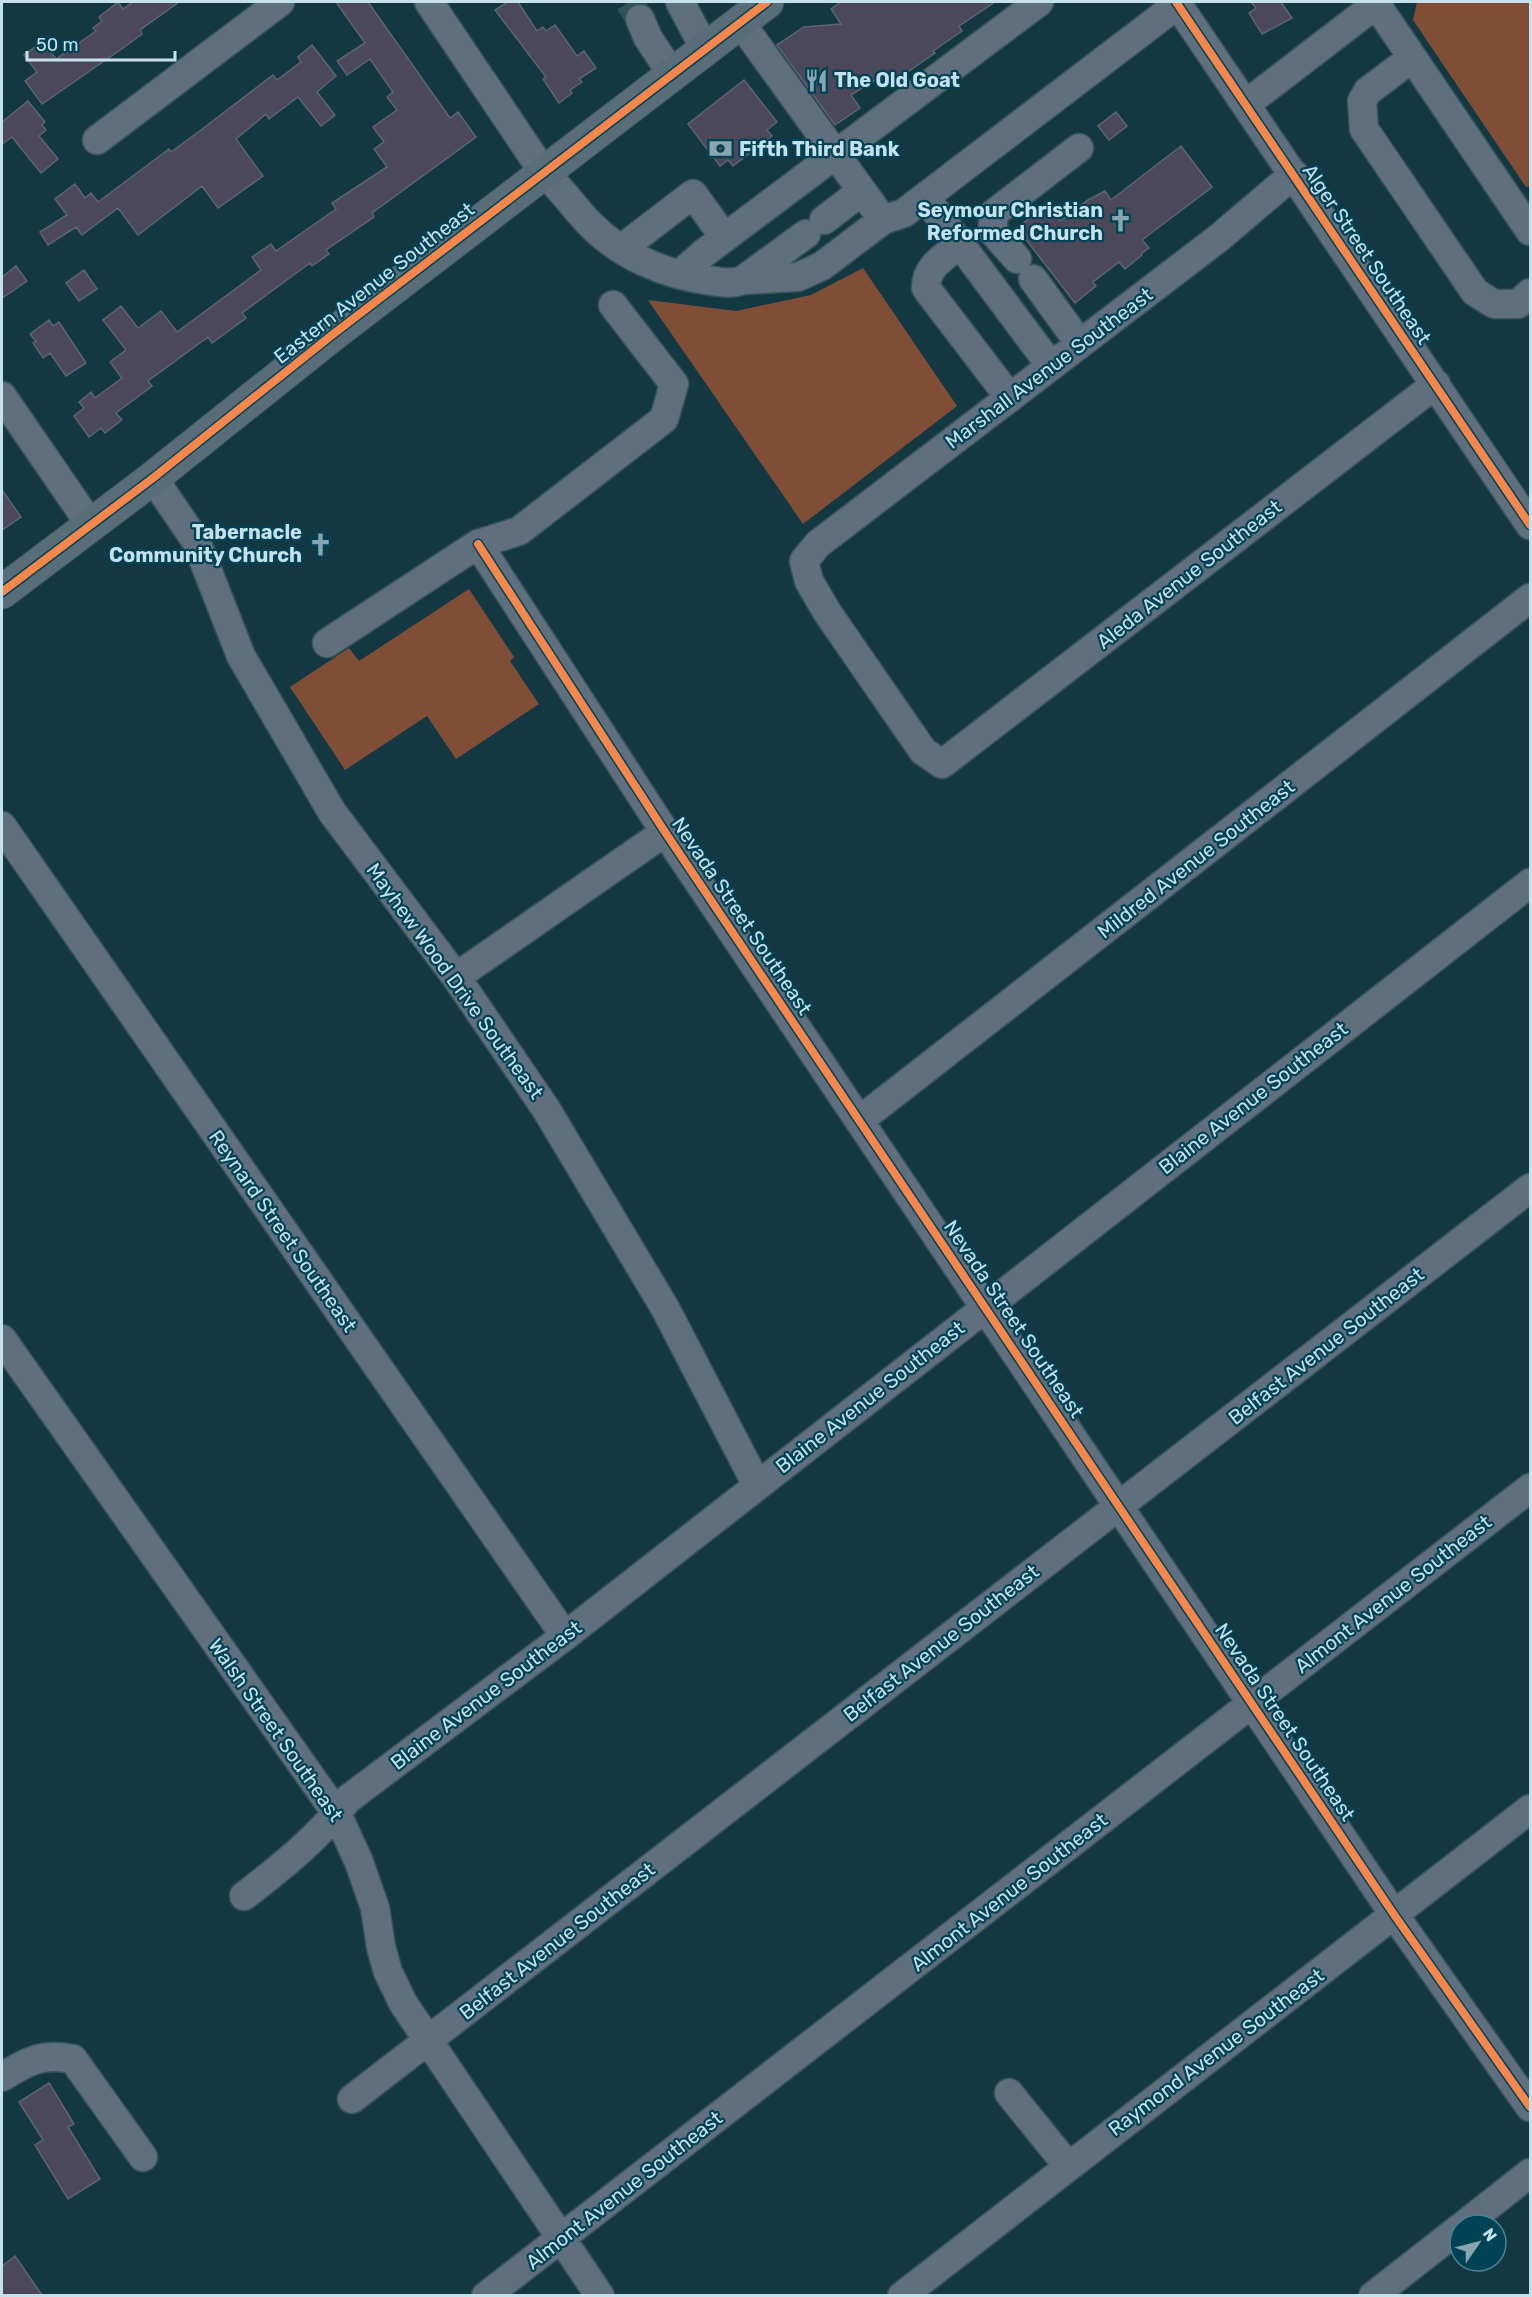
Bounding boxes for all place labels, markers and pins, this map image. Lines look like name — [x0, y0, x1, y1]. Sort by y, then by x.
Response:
restaurant icon: The Old Goat — [803, 67, 829, 93]
place label: The Old Goat — [834, 68, 960, 92]
bank icon: Fifth Third Bank — [708, 136, 734, 162]
place label: Fifth Third Bank — [739, 137, 900, 161]
place label: Seymour Christian Reformed Church — [918, 198, 1103, 245]
church icon: Seymour Christian Reformed Church — [1108, 208, 1134, 234]
place label: Tabernacle Community Church — [109, 520, 302, 567]
church icon: Tabernacle Community Church — [307, 531, 333, 557]

